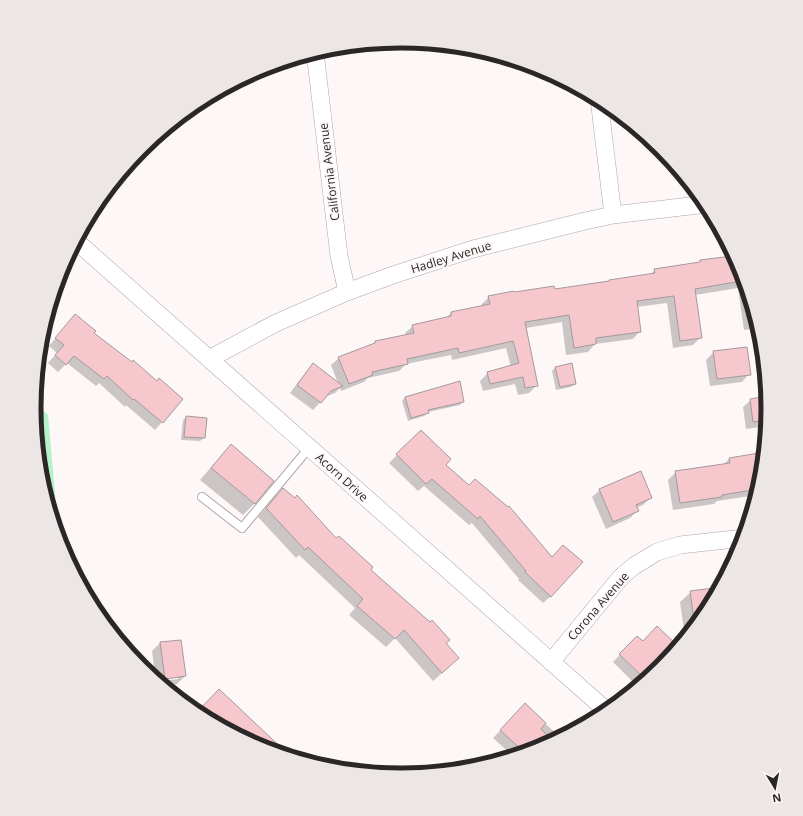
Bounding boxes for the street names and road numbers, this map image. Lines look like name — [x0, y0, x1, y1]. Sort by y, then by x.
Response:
street label: California Avenue — [315, 122, 343, 222]
street label: Hadley Avenue — [409, 237, 494, 277]
street label: Acorn Drive — [312, 449, 372, 505]
street label: Corona Avenue — [563, 568, 633, 644]

